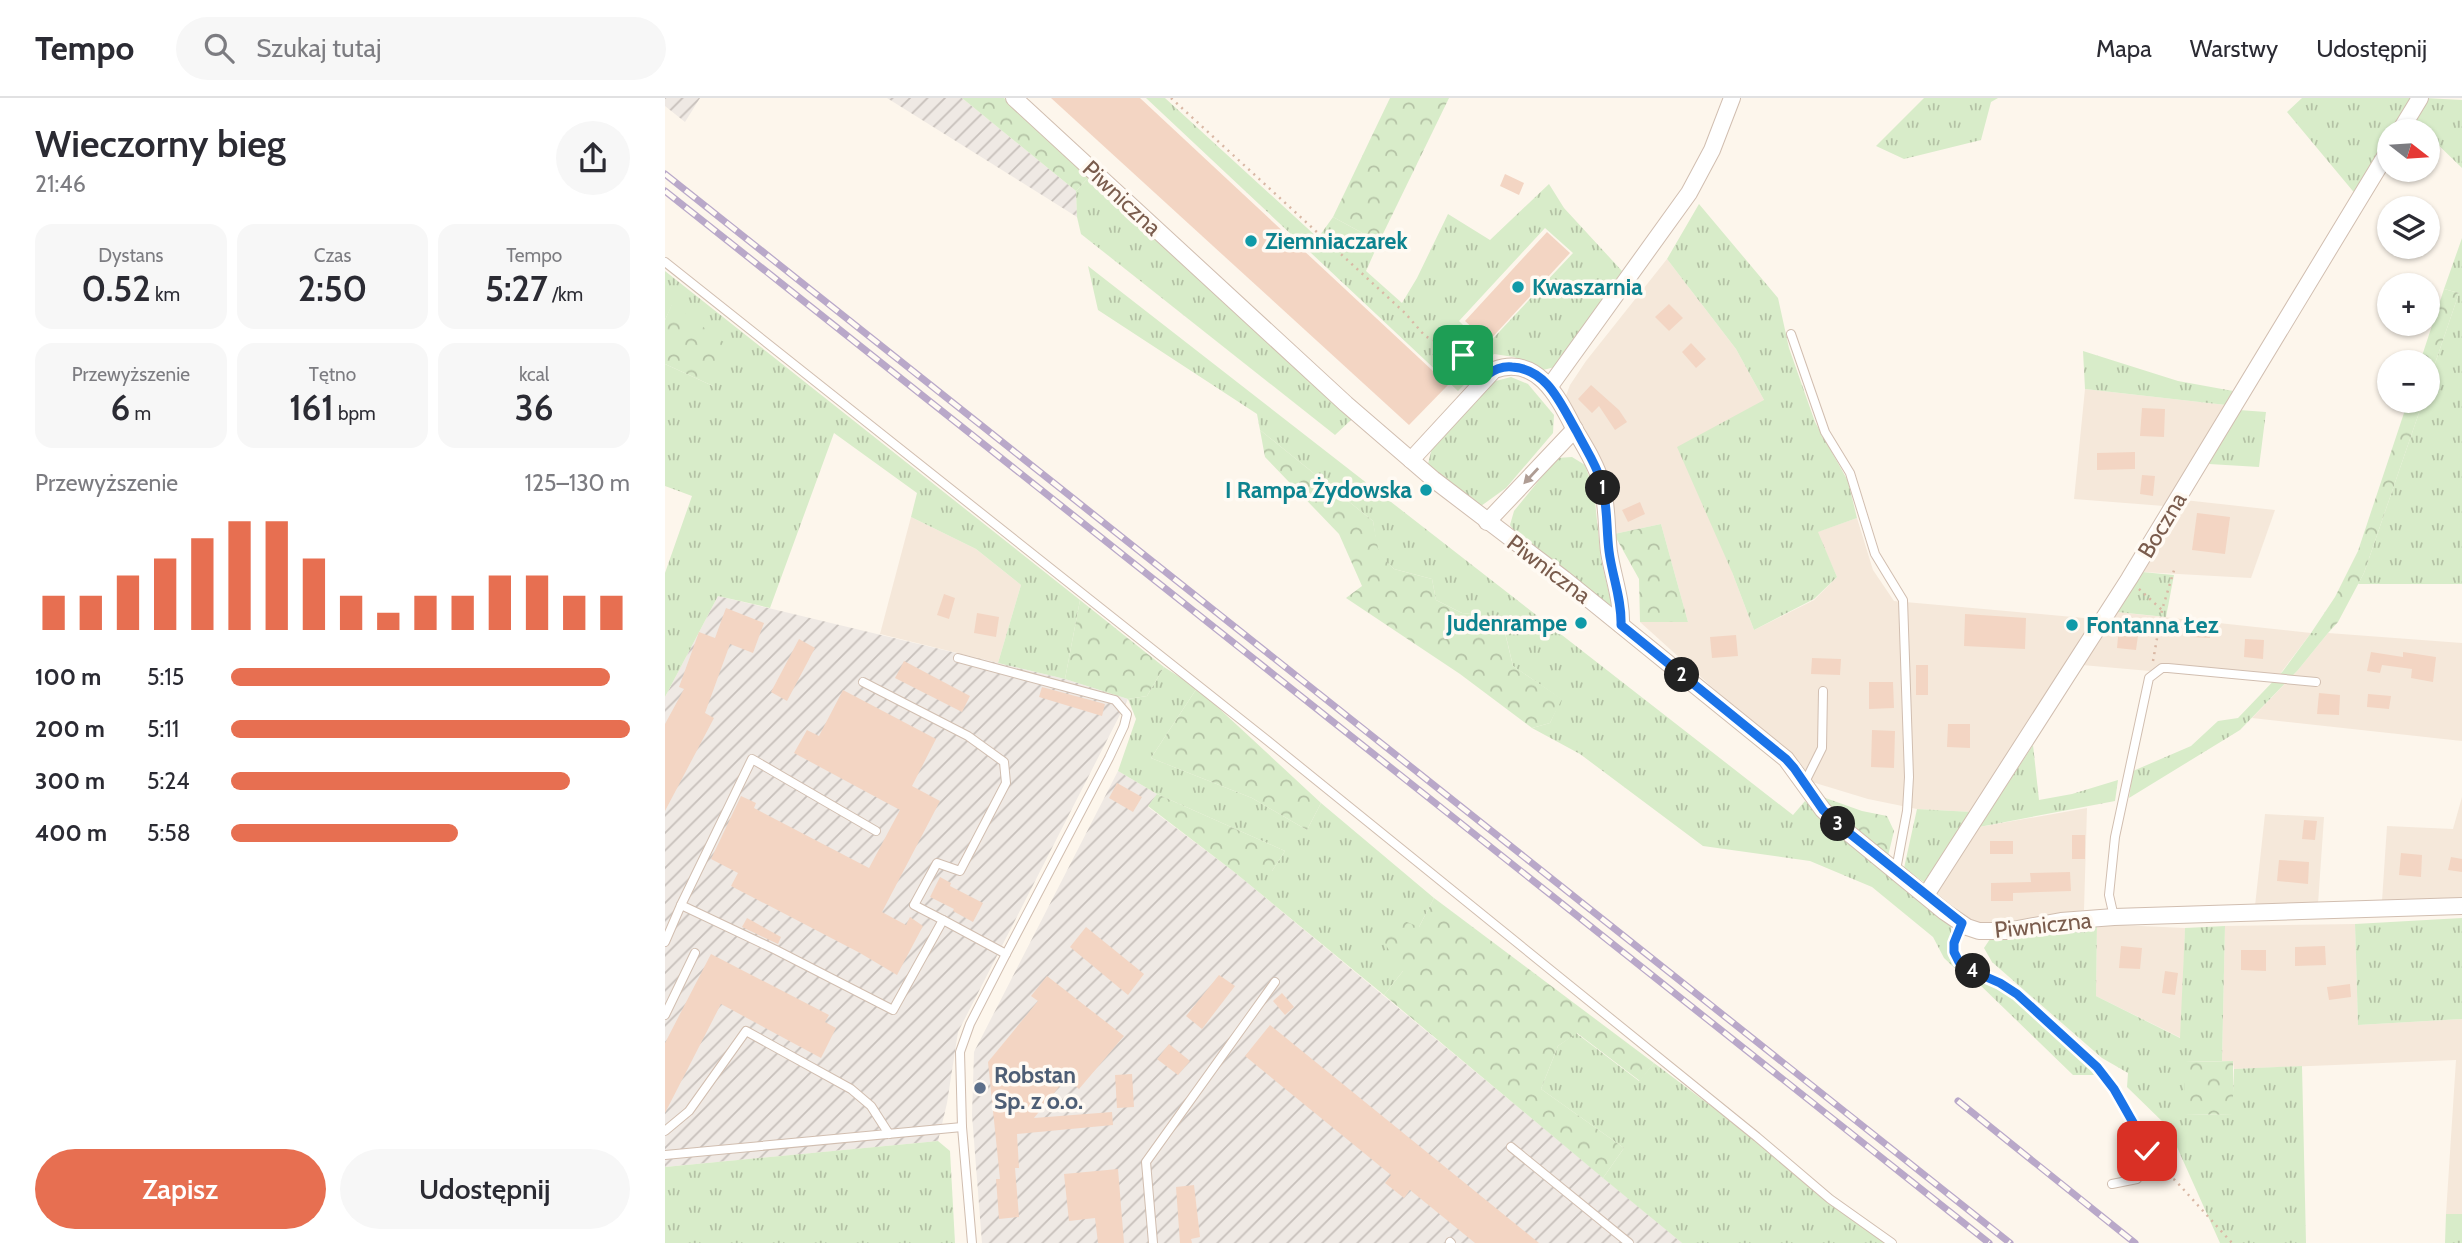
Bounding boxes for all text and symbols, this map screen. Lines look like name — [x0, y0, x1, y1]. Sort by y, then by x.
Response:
search box — [176, 17, 666, 80]
text: Tempo — [35, 28, 134, 68]
icon: search — [200, 29, 238, 67]
text: Szukaj tutaj — [256, 32, 381, 64]
text: Mapa — [2096, 34, 2152, 63]
text: Warstwy — [2190, 34, 2278, 63]
text: Udostępnij — [2316, 34, 2427, 63]
north arrow — [2377, 119, 2439, 182]
map controls — [2377, 119, 2440, 413]
text: Wieczorny bieg — [35, 120, 286, 167]
button: share — [556, 121, 630, 195]
street label: Piwniczna — [1077, 155, 1167, 241]
text: 21:46 — [35, 170, 86, 198]
button: layers — [2377, 196, 2440, 259]
place label: Ziemniaczarek — [1265, 227, 1408, 255]
marker: Ziemniaczarek — [1243, 233, 1259, 249]
text: Dystans — [98, 244, 163, 267]
text: Czas — [314, 244, 351, 267]
text: Tempo — [506, 244, 562, 267]
text: 0.52 — [82, 267, 151, 310]
text: 2:50 — [298, 267, 367, 310]
text: 5:27 — [485, 267, 548, 310]
place label: Kwaszarnia — [1532, 273, 1643, 301]
button: + — [2377, 273, 2440, 336]
marker: Kwaszarnia — [1510, 279, 1526, 295]
text: km — [151, 283, 180, 306]
text: /km — [548, 283, 583, 306]
pin — [1433, 325, 1493, 385]
icon: arrive — [1444, 336, 1482, 374]
button: − — [2377, 350, 2440, 413]
text: Przewyższenie — [72, 363, 190, 386]
text: Tętno — [309, 363, 356, 386]
text: kcal — [519, 363, 549, 386]
text: 6 — [110, 386, 130, 429]
text: 161 — [289, 386, 334, 429]
text: 36 — [515, 386, 553, 429]
text: m — [130, 402, 151, 425]
text: bpm — [334, 402, 376, 425]
one-way arrow — [1523, 467, 1539, 484]
text: Przewyższenie — [35, 469, 178, 497]
text: 125–130 m — [525, 469, 630, 497]
pin: 1 — [1585, 470, 1621, 506]
place label: I Rampa Żydowska — [1225, 476, 1413, 504]
text: 1 — [1599, 476, 1606, 499]
marker: I Rampa Żydowska — [1418, 482, 1434, 498]
street label: Boczna — [2132, 487, 2192, 563]
street label: Piwniczna — [1502, 528, 1596, 610]
place label: Judenrampe — [1446, 609, 1567, 637]
place label: Fontanna Łez — [2086, 611, 2219, 639]
marker: Judenrampe — [1573, 615, 1589, 631]
marker: Fontanna Łez — [2064, 617, 2080, 633]
pin: 2 — [1665, 658, 1699, 692]
text: 100 m — [35, 663, 101, 691]
text: 5:15 — [147, 663, 184, 691]
text: 2 — [1676, 663, 1687, 686]
text: 200 m — [35, 715, 105, 743]
text: 5:11 — [147, 715, 179, 743]
text: 300 m — [35, 767, 105, 795]
text: 5:24 — [147, 767, 190, 795]
pin: 3 — [1821, 806, 1855, 842]
text: 3 — [1832, 812, 1843, 835]
text: 400 m — [35, 819, 107, 847]
text: 5:58 — [147, 819, 191, 847]
street label: Piwniczna — [1993, 906, 2093, 944]
pin: 4 — [1955, 954, 1991, 988]
text: 4 — [1967, 959, 1978, 982]
place label: Robstan Sp. z o.o. — [994, 1061, 1083, 1115]
marker: Robstan Sp. z o.o. — [972, 1080, 988, 1096]
pin — [2117, 1121, 2177, 1181]
icon: check — [2128, 1132, 2166, 1170]
button: Zapisz — [35, 1149, 326, 1229]
button: Udostępnij — [340, 1149, 630, 1229]

